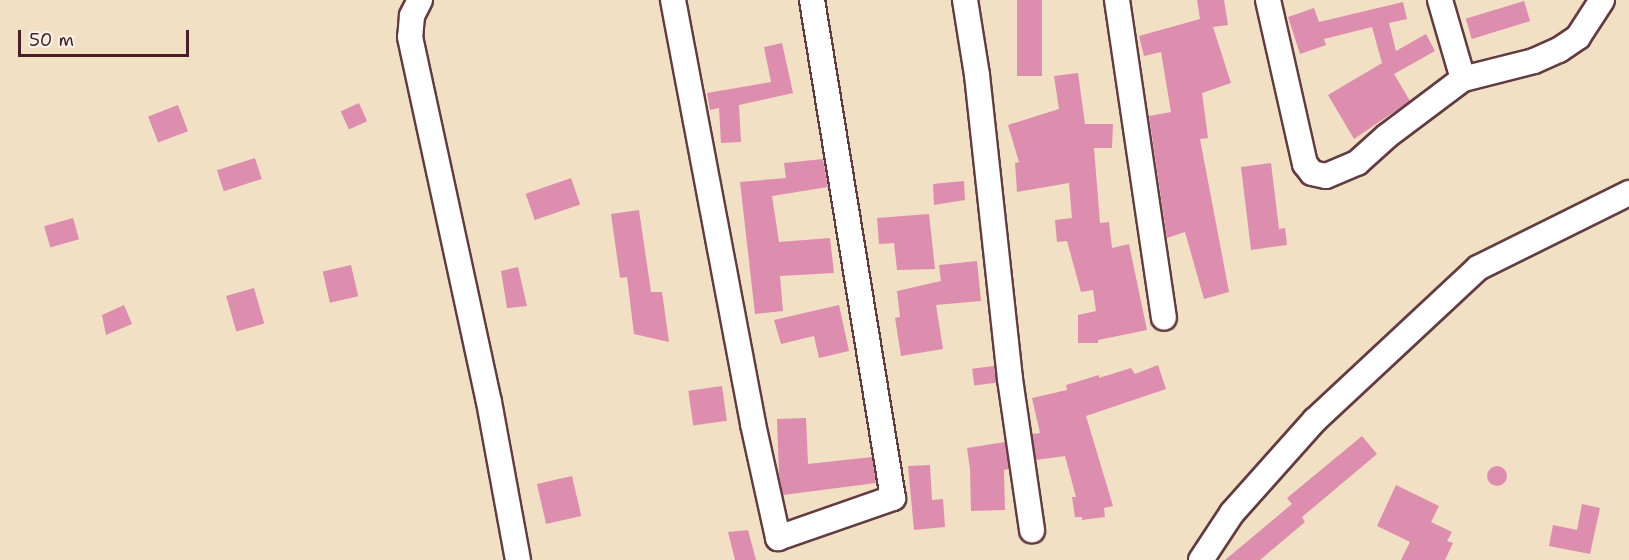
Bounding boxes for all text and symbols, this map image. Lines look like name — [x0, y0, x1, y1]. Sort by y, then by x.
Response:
scale bar — [21, 18, 192, 56]
text: 50 m — [29, 28, 74, 52]

